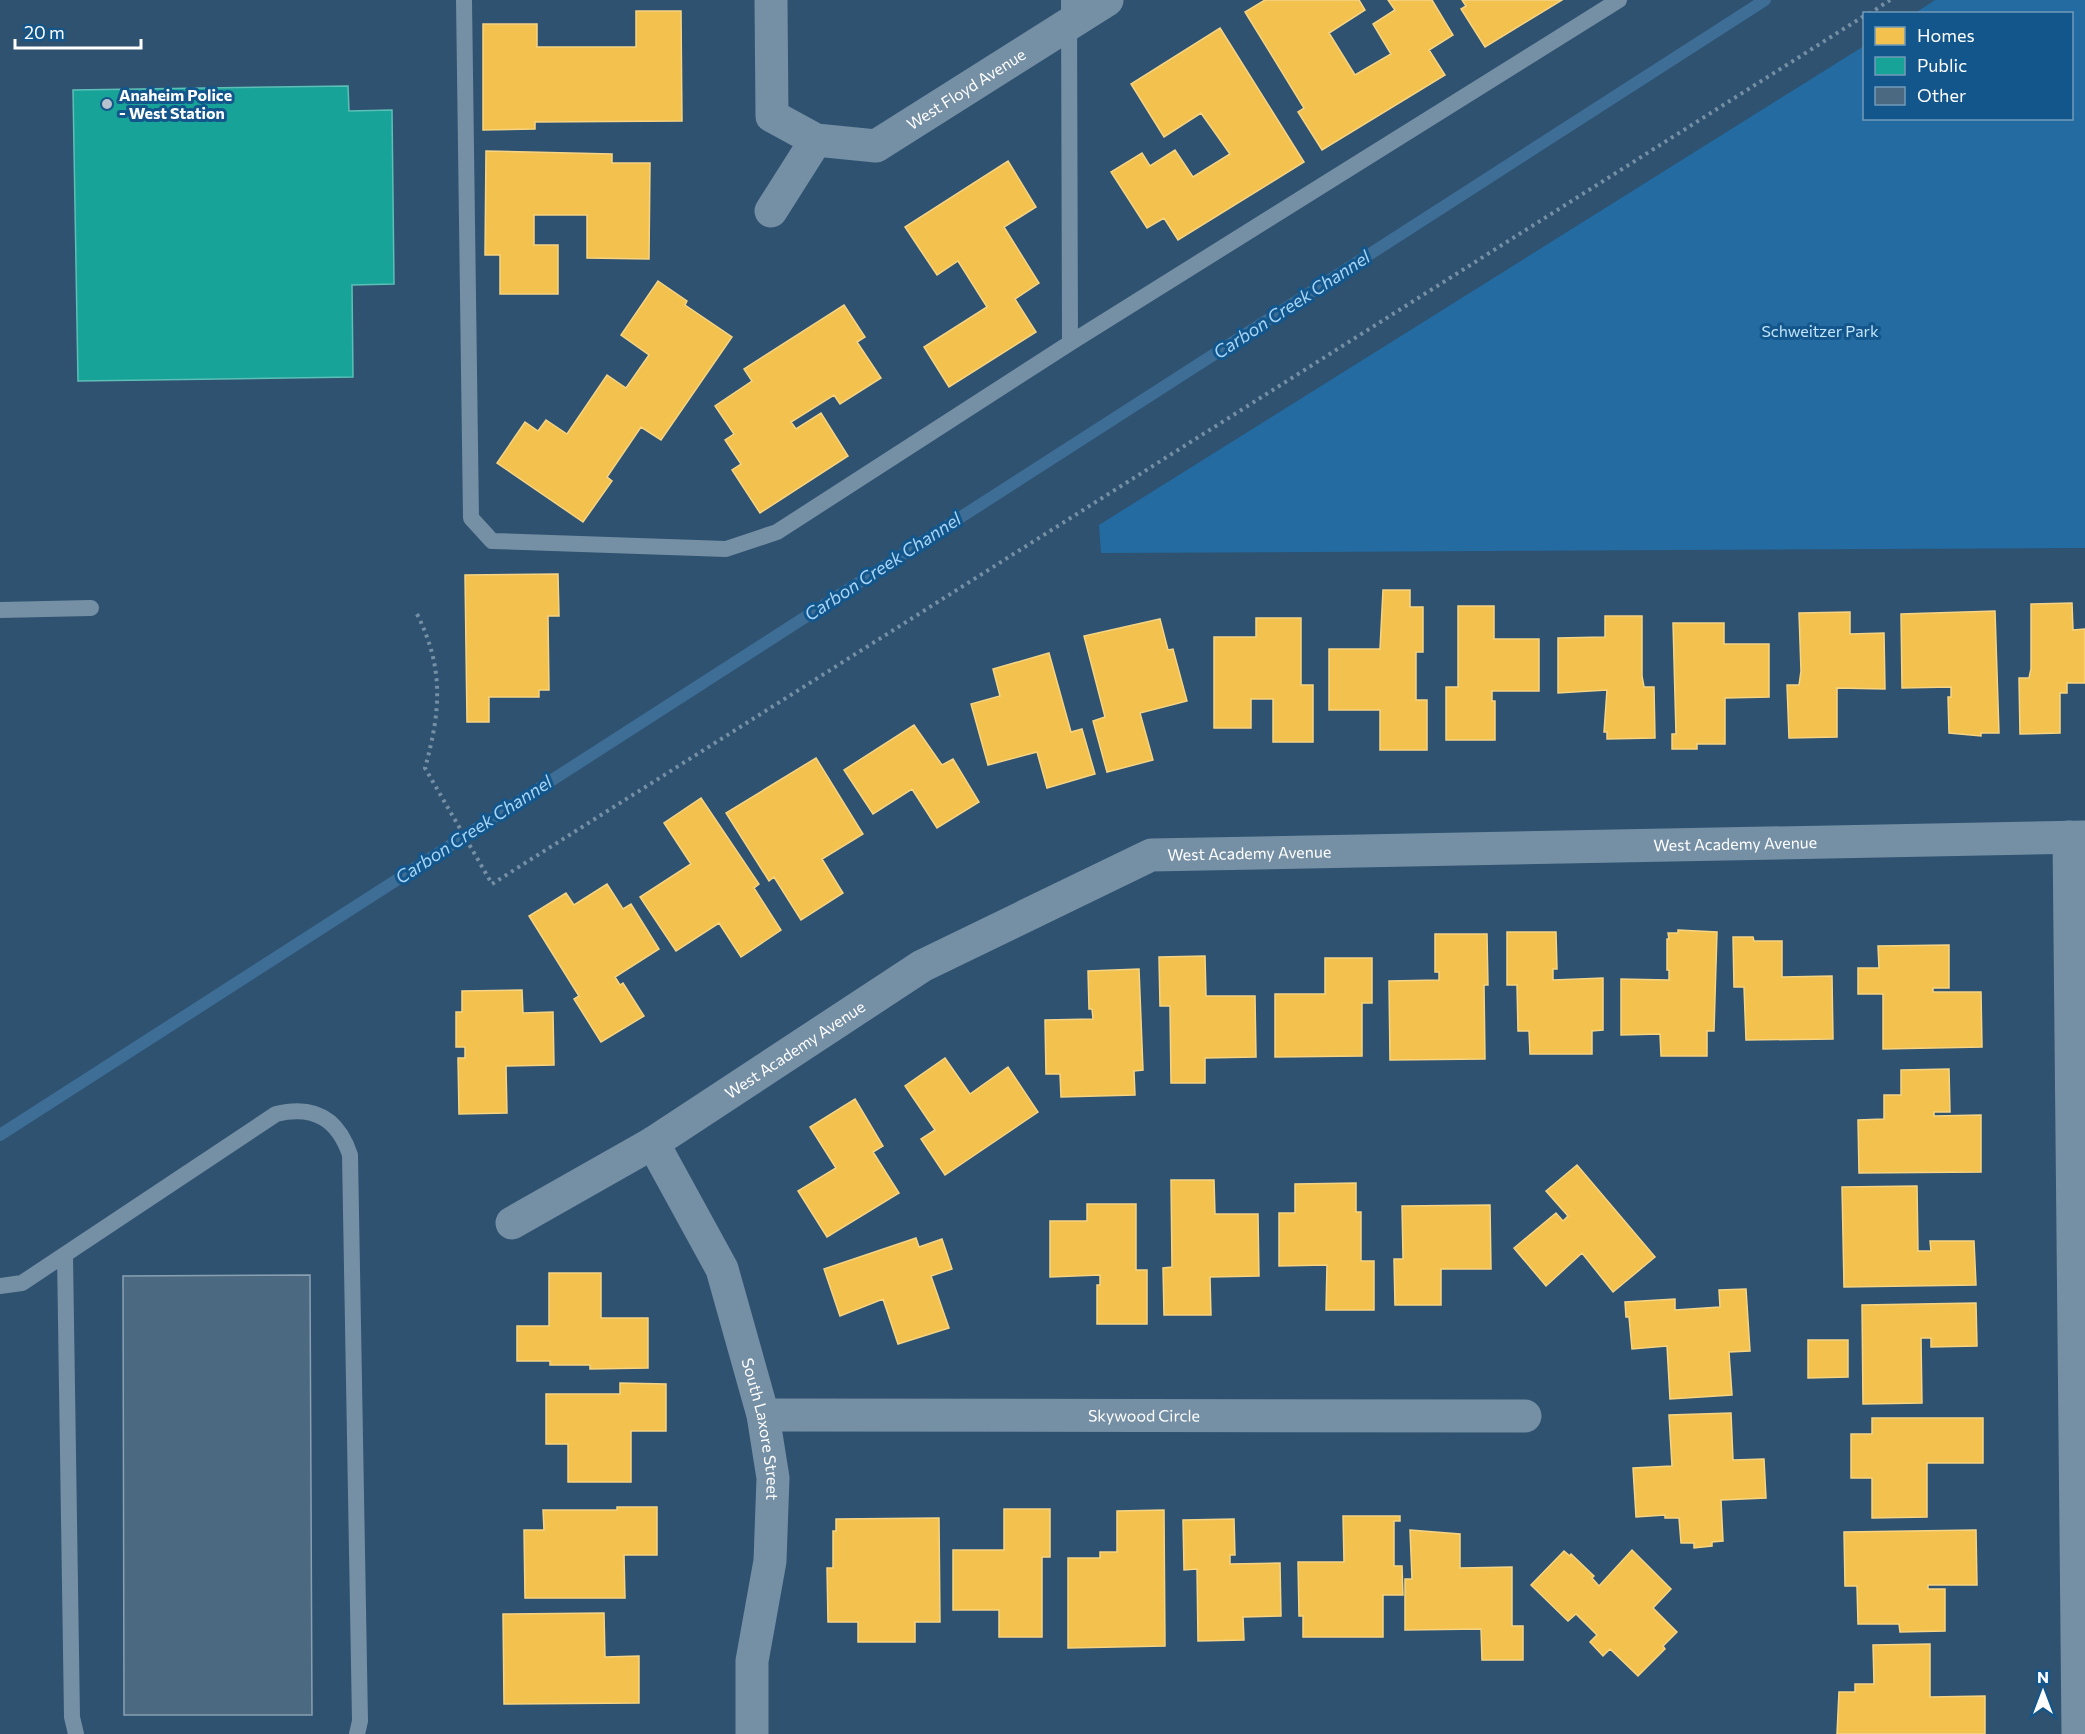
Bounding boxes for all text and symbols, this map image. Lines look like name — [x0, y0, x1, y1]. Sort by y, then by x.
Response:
scale bar — [15, 12, 141, 50]
legend — [1863, 12, 2073, 120]
text: 20 m — [24, 21, 65, 43]
text: Homes — [1917, 24, 1975, 46]
street label: West Floyd Avenue — [903, 44, 1029, 133]
text: Public — [1917, 54, 1967, 76]
text: Other — [1917, 84, 1966, 106]
place label: Anaheim Police - West Station — [119, 85, 232, 122]
marker: Anaheim Police - West Station — [100, 97, 114, 111]
water label: Carbon Creek Channel — [1209, 245, 1374, 363]
park label: Schweitzer Park — [1761, 321, 1879, 340]
water label: Carbon Creek Channel — [800, 507, 965, 625]
water label: Carbon Creek Channel — [391, 770, 556, 888]
street label: West Academy Avenue — [1653, 832, 1817, 854]
street label: West Academy Avenue — [1167, 842, 1331, 864]
street label: West Academy Avenue — [721, 996, 868, 1102]
street label: South Laxore Street — [738, 1356, 783, 1501]
street label: Skywood Circle — [1088, 1405, 1200, 1425]
north arrow — [2013, 1662, 2073, 1722]
text: N — [2037, 1667, 2049, 1686]

